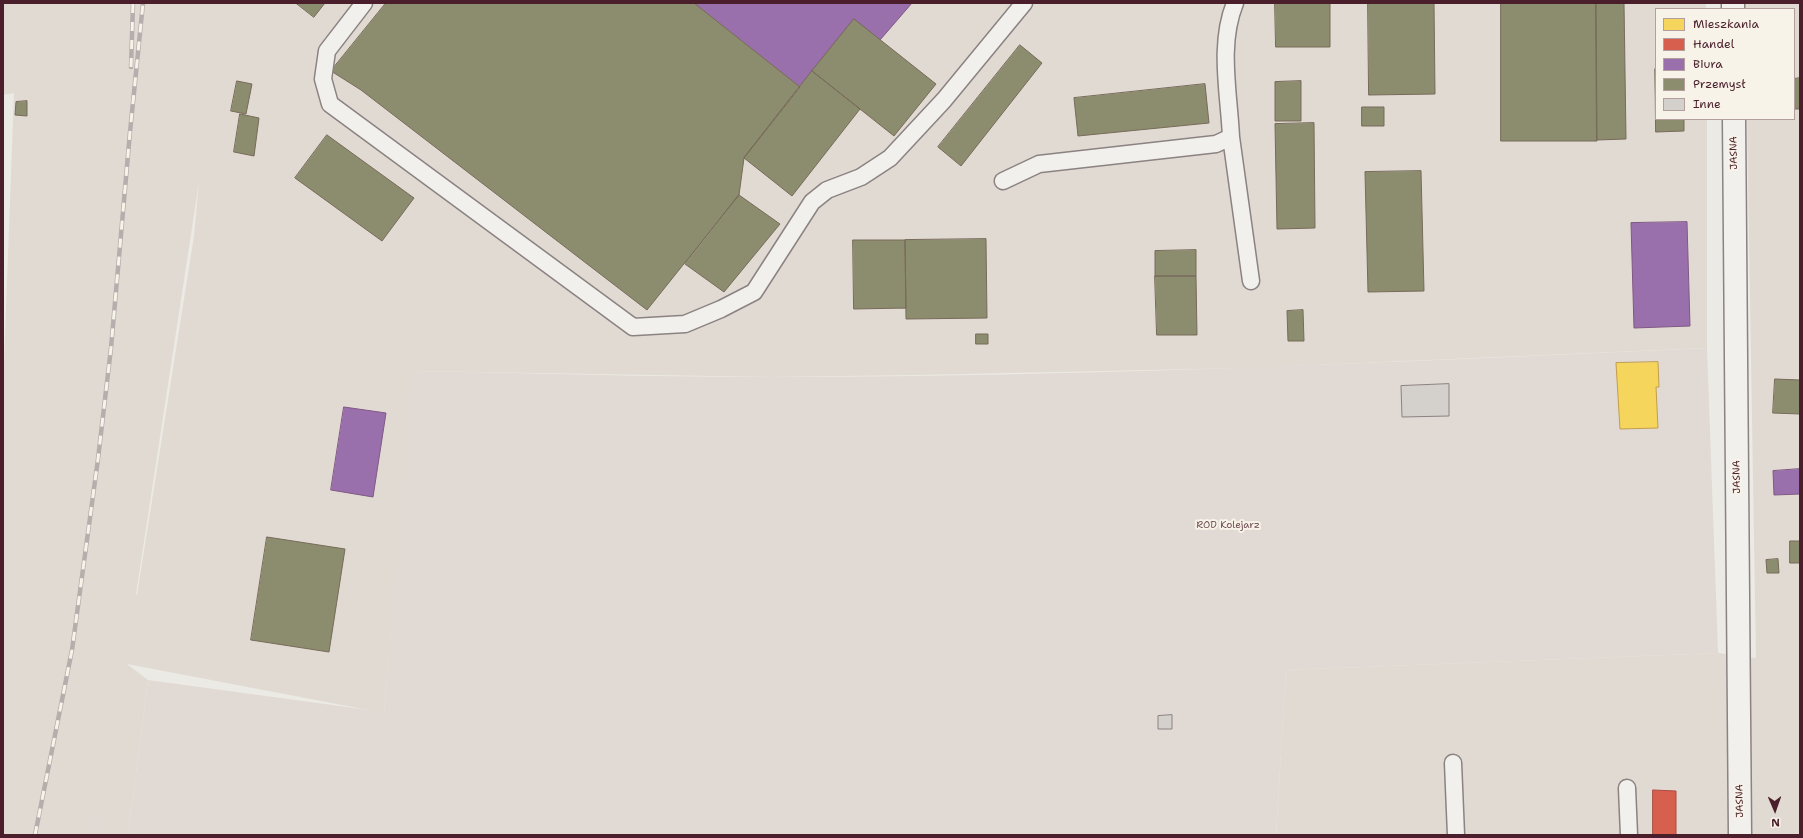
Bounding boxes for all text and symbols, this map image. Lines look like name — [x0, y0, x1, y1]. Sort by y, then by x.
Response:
legend — [1655, 8, 1795, 120]
text: Mieszkania — [1693, 16, 1759, 32]
text: Handel — [1693, 36, 1734, 52]
text: Biura — [1693, 56, 1723, 72]
text: Przemysł — [1693, 76, 1746, 92]
text: Inne — [1693, 96, 1721, 112]
street label: JASNA — [1728, 136, 1740, 170]
street label: JASNA — [1731, 460, 1743, 494]
park label: ROD Kolejarz — [1196, 519, 1260, 531]
street label: JASNA — [1734, 784, 1746, 818]
north arrow — [1755, 790, 1795, 830]
text: N — [1771, 815, 1780, 830]

